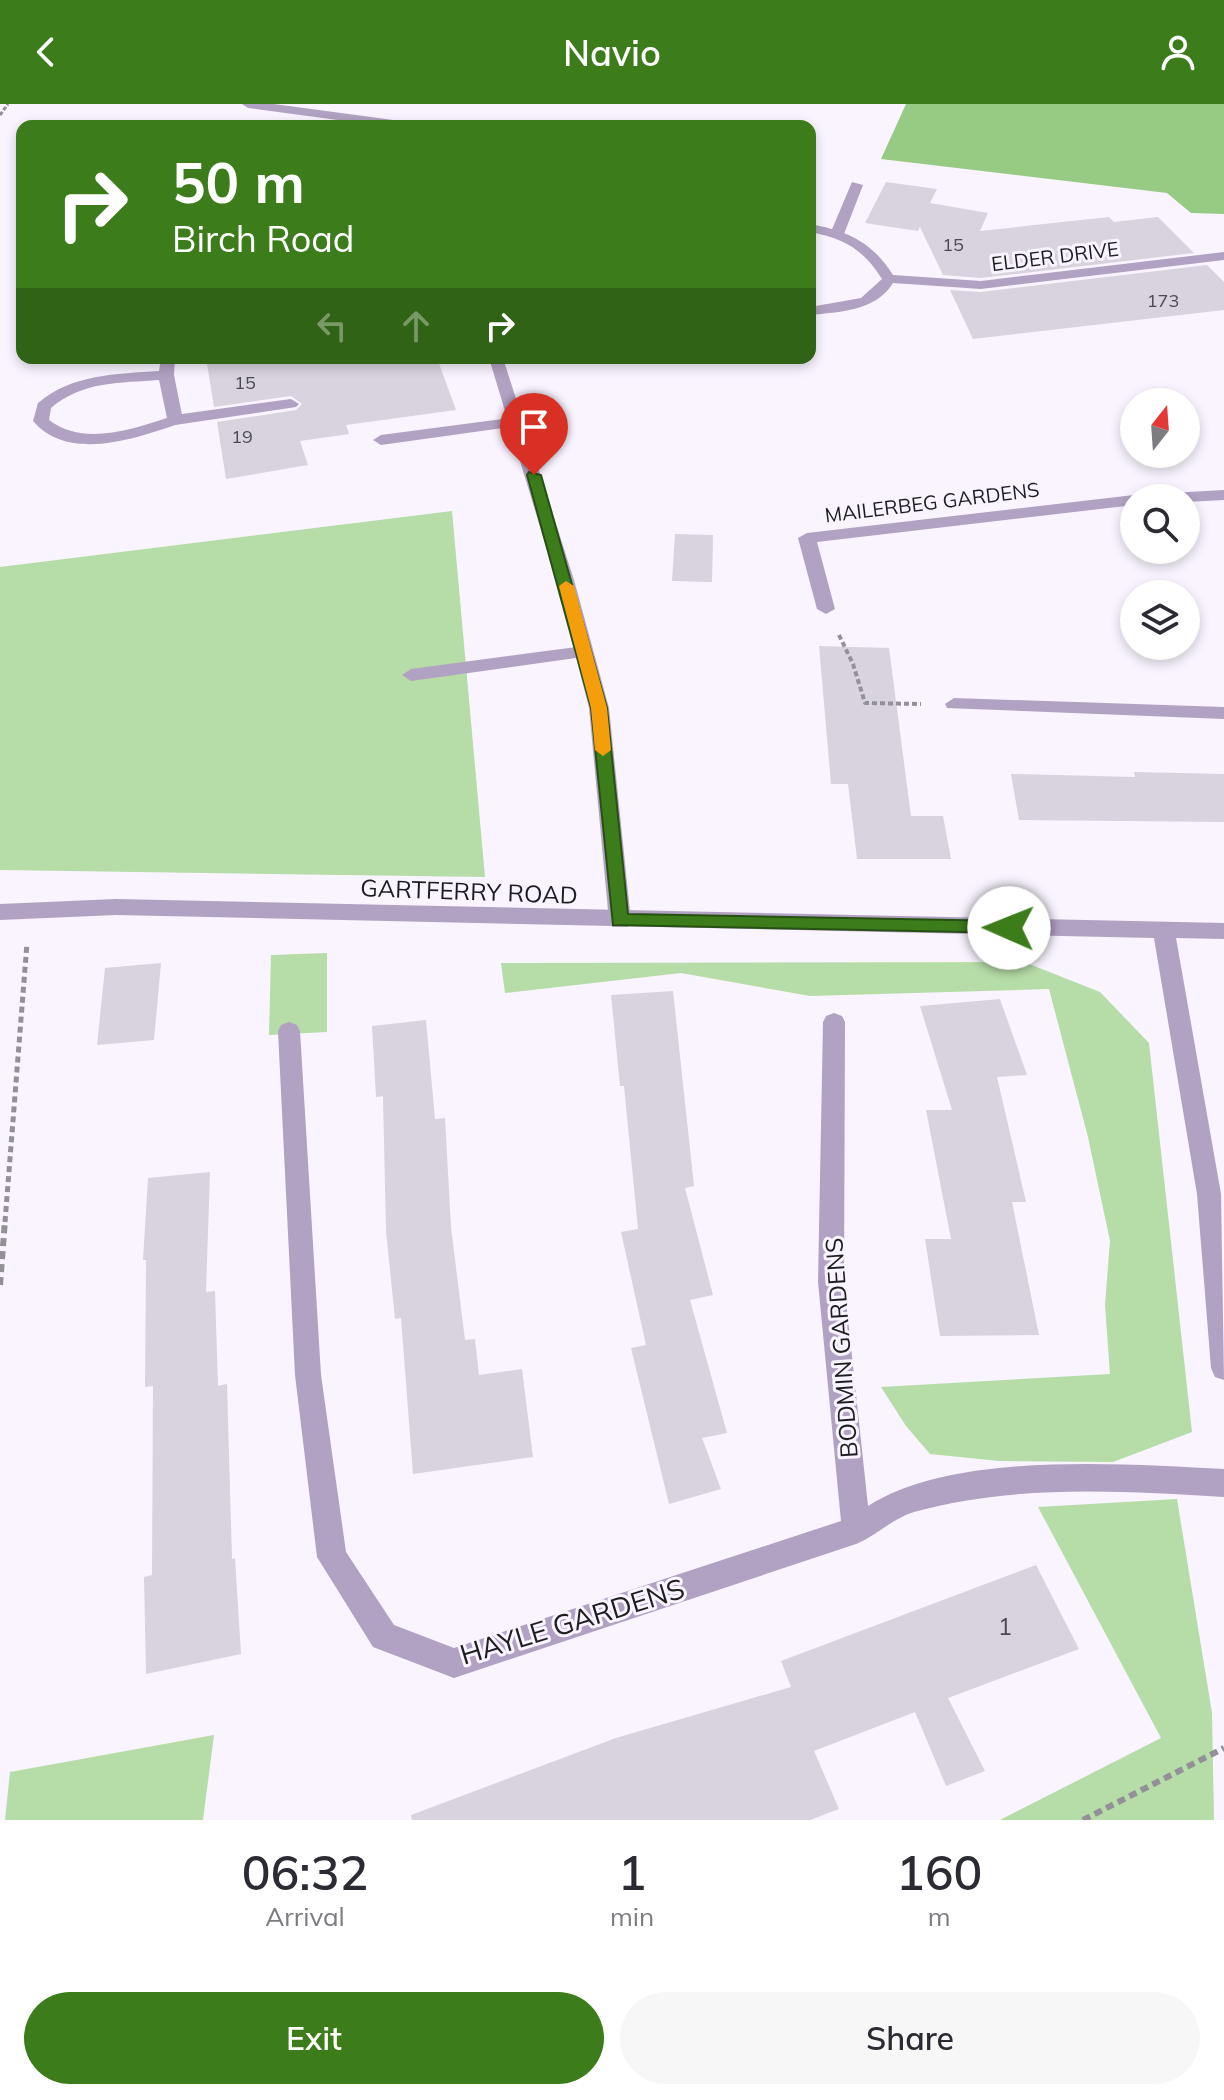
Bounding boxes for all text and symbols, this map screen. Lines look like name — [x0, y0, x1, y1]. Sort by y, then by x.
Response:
icon: back — [24, 30, 68, 74]
text: Navio — [563, 30, 661, 75]
icon: person — [1156, 30, 1200, 74]
text: 50 m — [172, 147, 305, 217]
icon: right — [40, 152, 144, 256]
text: Birch Road — [172, 216, 354, 261]
house number: 15 — [942, 233, 964, 256]
street label: ELDER DRIVE — [990, 236, 1120, 276]
house number: 173 — [1147, 289, 1179, 312]
icon: left — [310, 304, 354, 348]
icon: ahead — [394, 304, 438, 348]
icon: right — [478, 304, 522, 348]
house number: 15 — [234, 371, 256, 394]
north arrow — [1120, 388, 1200, 468]
map controls — [1120, 388, 1200, 660]
pin — [500, 393, 568, 475]
icon: arrive — [512, 405, 556, 449]
house number: 19 — [231, 425, 253, 448]
street label: MAILERBEG GARDENS — [823, 476, 1041, 528]
button: search — [1120, 484, 1200, 564]
button: layers — [1120, 580, 1200, 660]
street label: GARTFERRY ROAD — [360, 872, 578, 910]
position arrow — [967, 886, 1051, 970]
street label: BODMIN GARDENS — [818, 1237, 864, 1459]
street label: HAYLE GARDENS — [456, 1570, 688, 1672]
house number: 1 — [998, 1611, 1012, 1641]
text: 06:32 — [242, 1842, 368, 1902]
text: 1 — [618, 1842, 646, 1902]
text: 160 — [896, 1842, 982, 1902]
text: Arrival — [265, 1900, 345, 1933]
text: min — [610, 1900, 654, 1933]
text: m — [928, 1900, 951, 1933]
button: Exit — [24, 1992, 604, 2084]
button: Share — [620, 1992, 1200, 2084]

